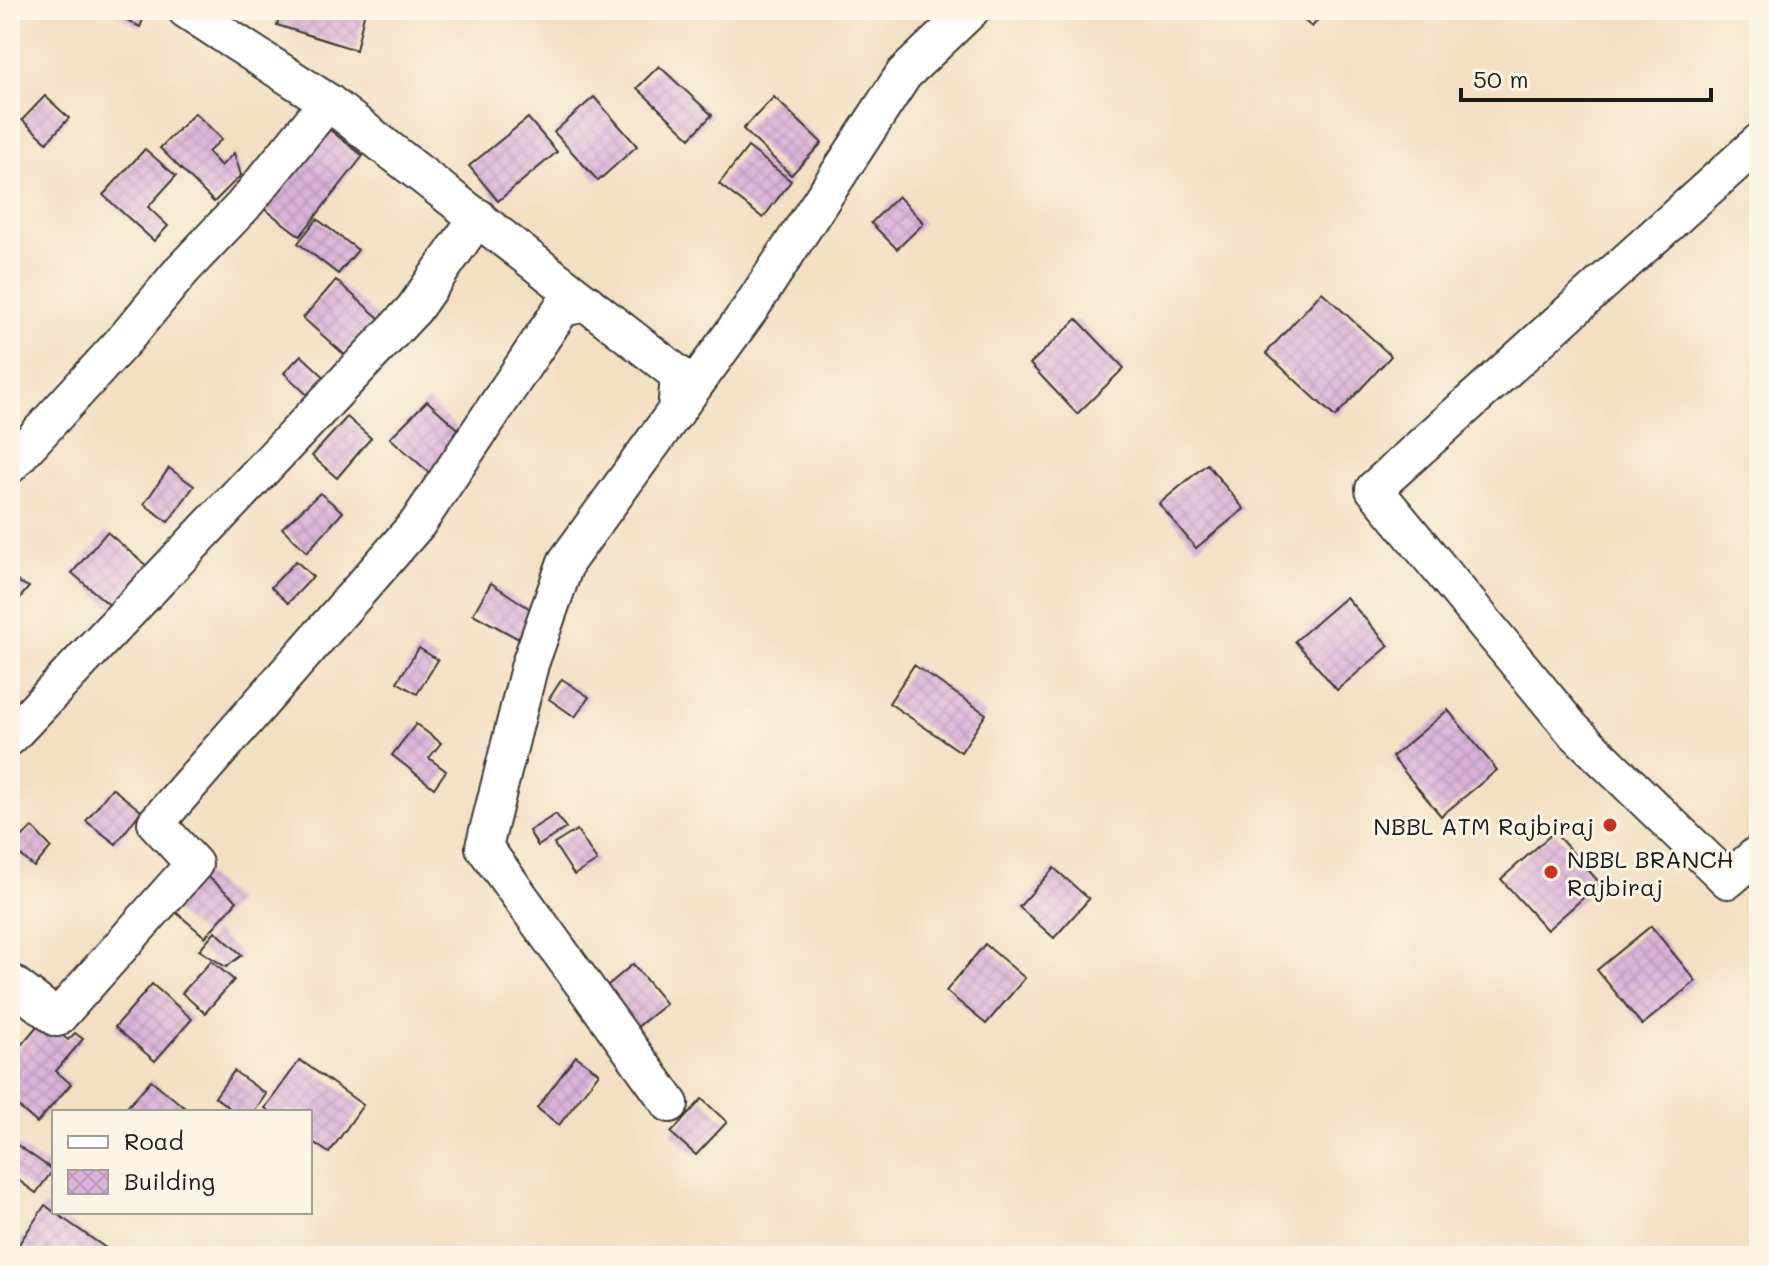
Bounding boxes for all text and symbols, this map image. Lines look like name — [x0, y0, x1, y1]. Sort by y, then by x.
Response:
scale bar — [1461, 52, 1711, 102]
text: 50 m — [1473, 63, 1529, 94]
place label: NBBL ATM Rajbiraj — [1373, 810, 1594, 841]
marker: NBBL ATM Rajbiraj — [1601, 816, 1619, 834]
place label: NBBL BRANCH Rajbiraj — [1567, 843, 1734, 902]
marker: NBBL BRANCH Rajbiraj — [1542, 863, 1560, 881]
legend — [52, 1110, 312, 1214]
text: Road — [124, 1125, 184, 1156]
text: Building — [124, 1165, 215, 1196]

